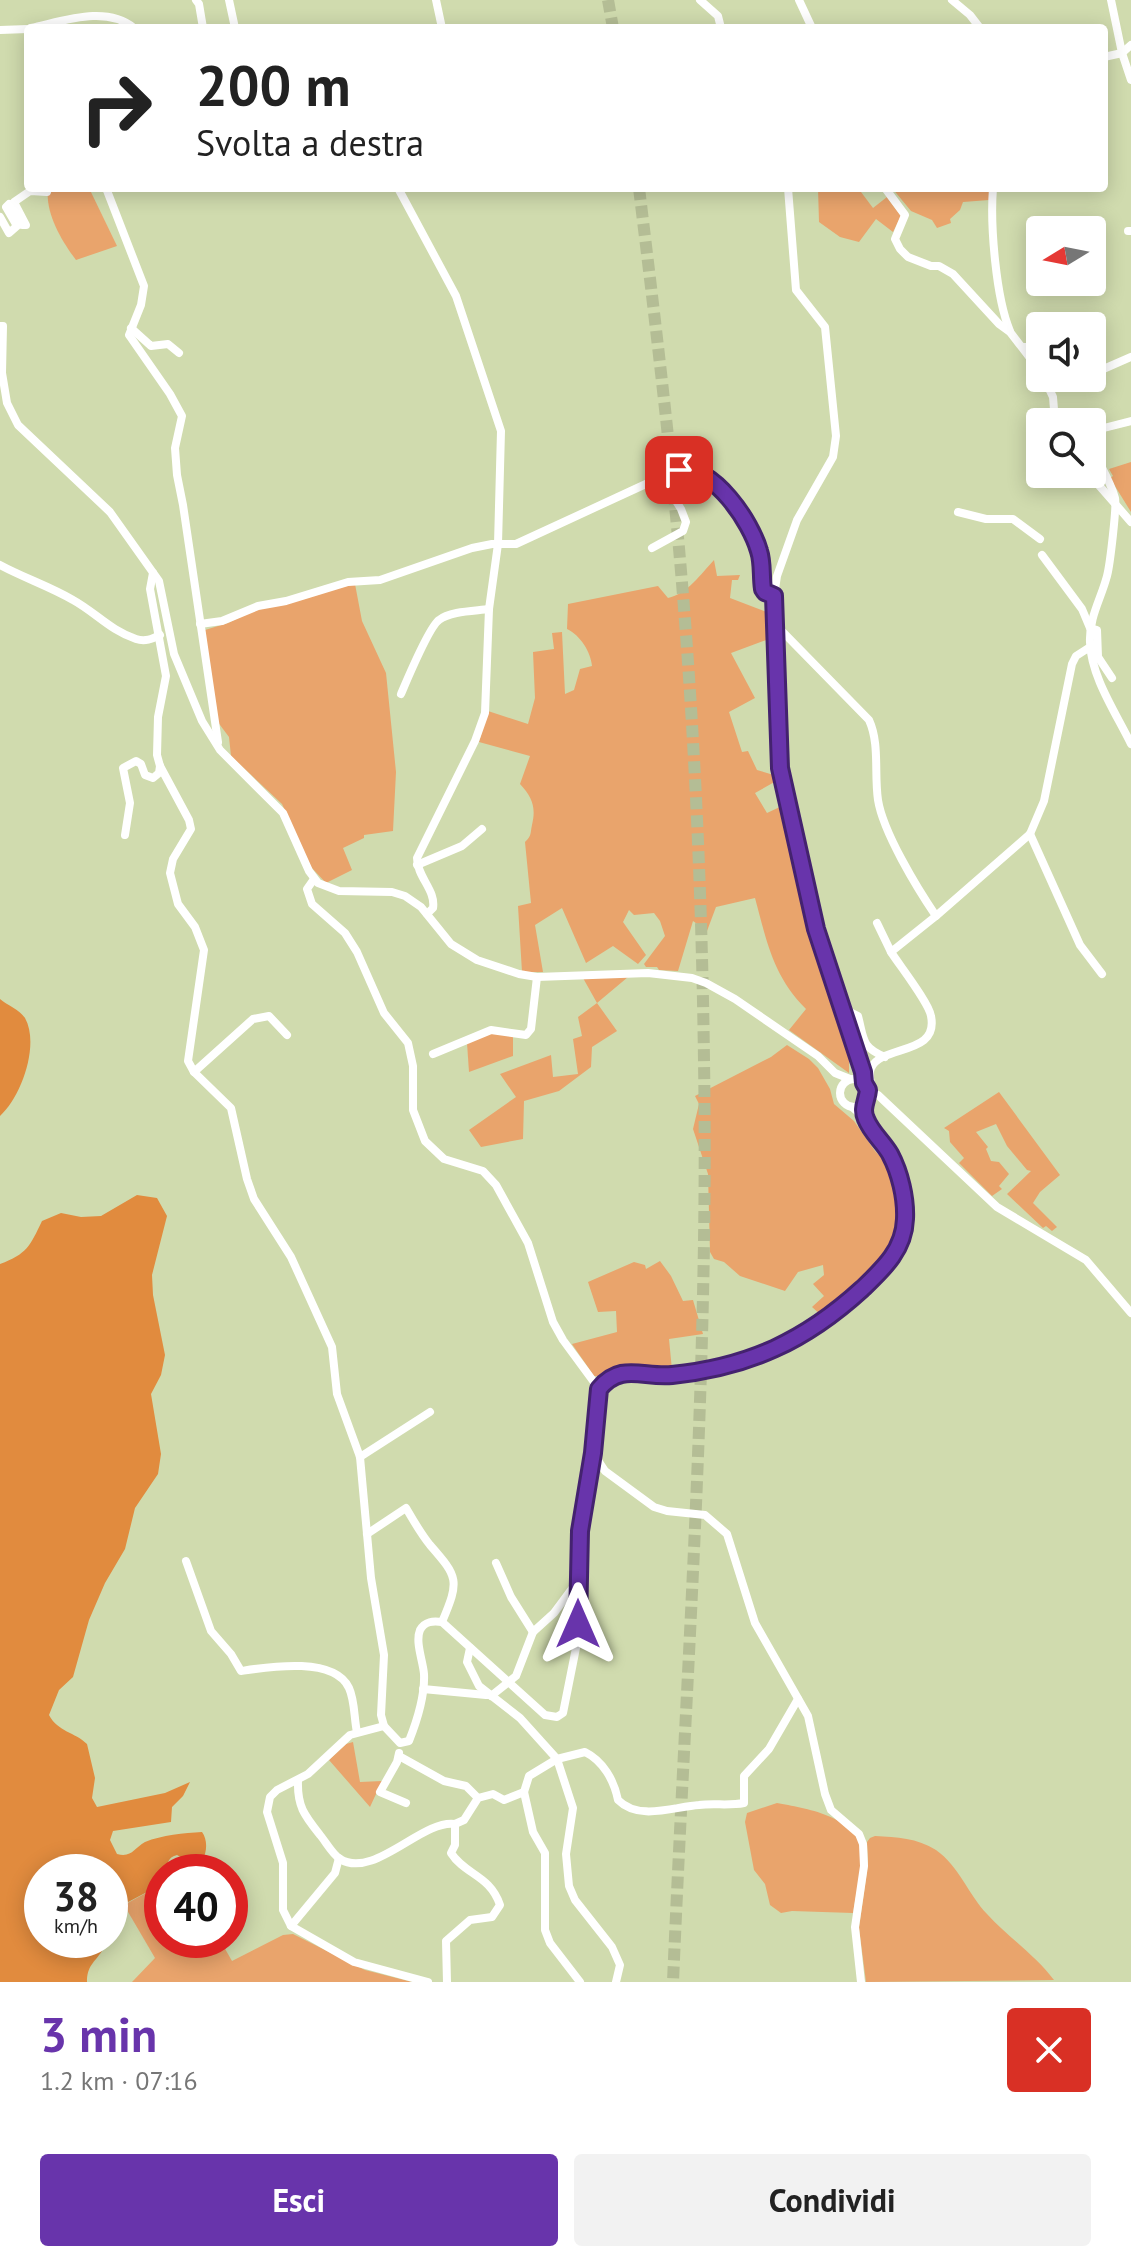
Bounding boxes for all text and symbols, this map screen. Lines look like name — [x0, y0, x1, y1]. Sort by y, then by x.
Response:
text: 200 m — [196, 49, 351, 121]
icon: right — [64, 56, 168, 160]
text: Svolta a destra — [196, 119, 424, 166]
north arrow — [1026, 216, 1106, 296]
map controls — [1026, 216, 1106, 488]
button: sound — [1026, 312, 1106, 392]
button: search — [1026, 408, 1106, 488]
pin — [645, 436, 713, 504]
icon: arrive — [657, 448, 701, 492]
position arrow — [536, 1582, 620, 1666]
speed limit sign: 40 — [144, 1854, 248, 1958]
text: 38 — [53, 1870, 99, 1922]
text: km/h — [54, 1913, 98, 1939]
text: 3 min — [40, 2003, 157, 2065]
button: close — [1007, 2008, 1091, 2092]
text: 1.2 km · 07:16 — [40, 2064, 198, 2097]
button: Esci — [40, 2154, 558, 2246]
button: Condividi — [574, 2154, 1091, 2246]

